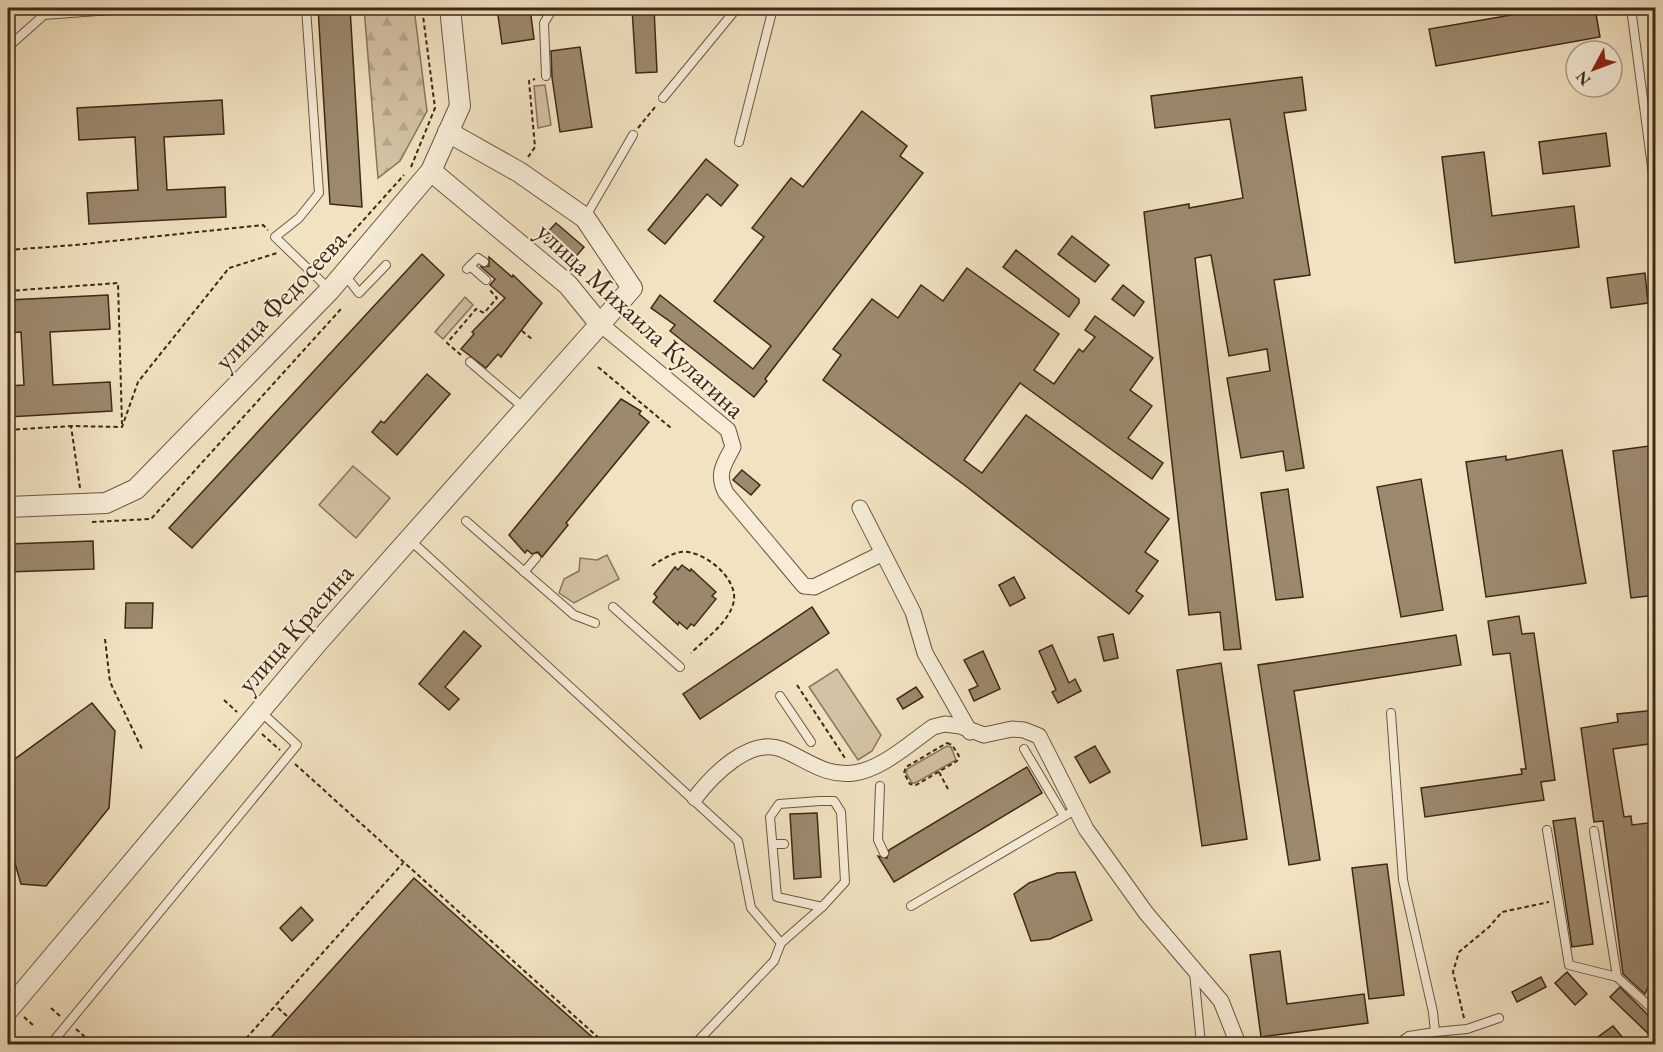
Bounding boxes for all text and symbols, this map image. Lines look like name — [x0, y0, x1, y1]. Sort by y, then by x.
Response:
north arrow — [1564, 39, 1624, 99]
text: N — [1571, 67, 1595, 90]
street label: улица Михаила Кулагина — [529, 214, 753, 426]
street label: улица Федосеева — [206, 223, 354, 377]
street label: улица Красина — [229, 556, 361, 700]

